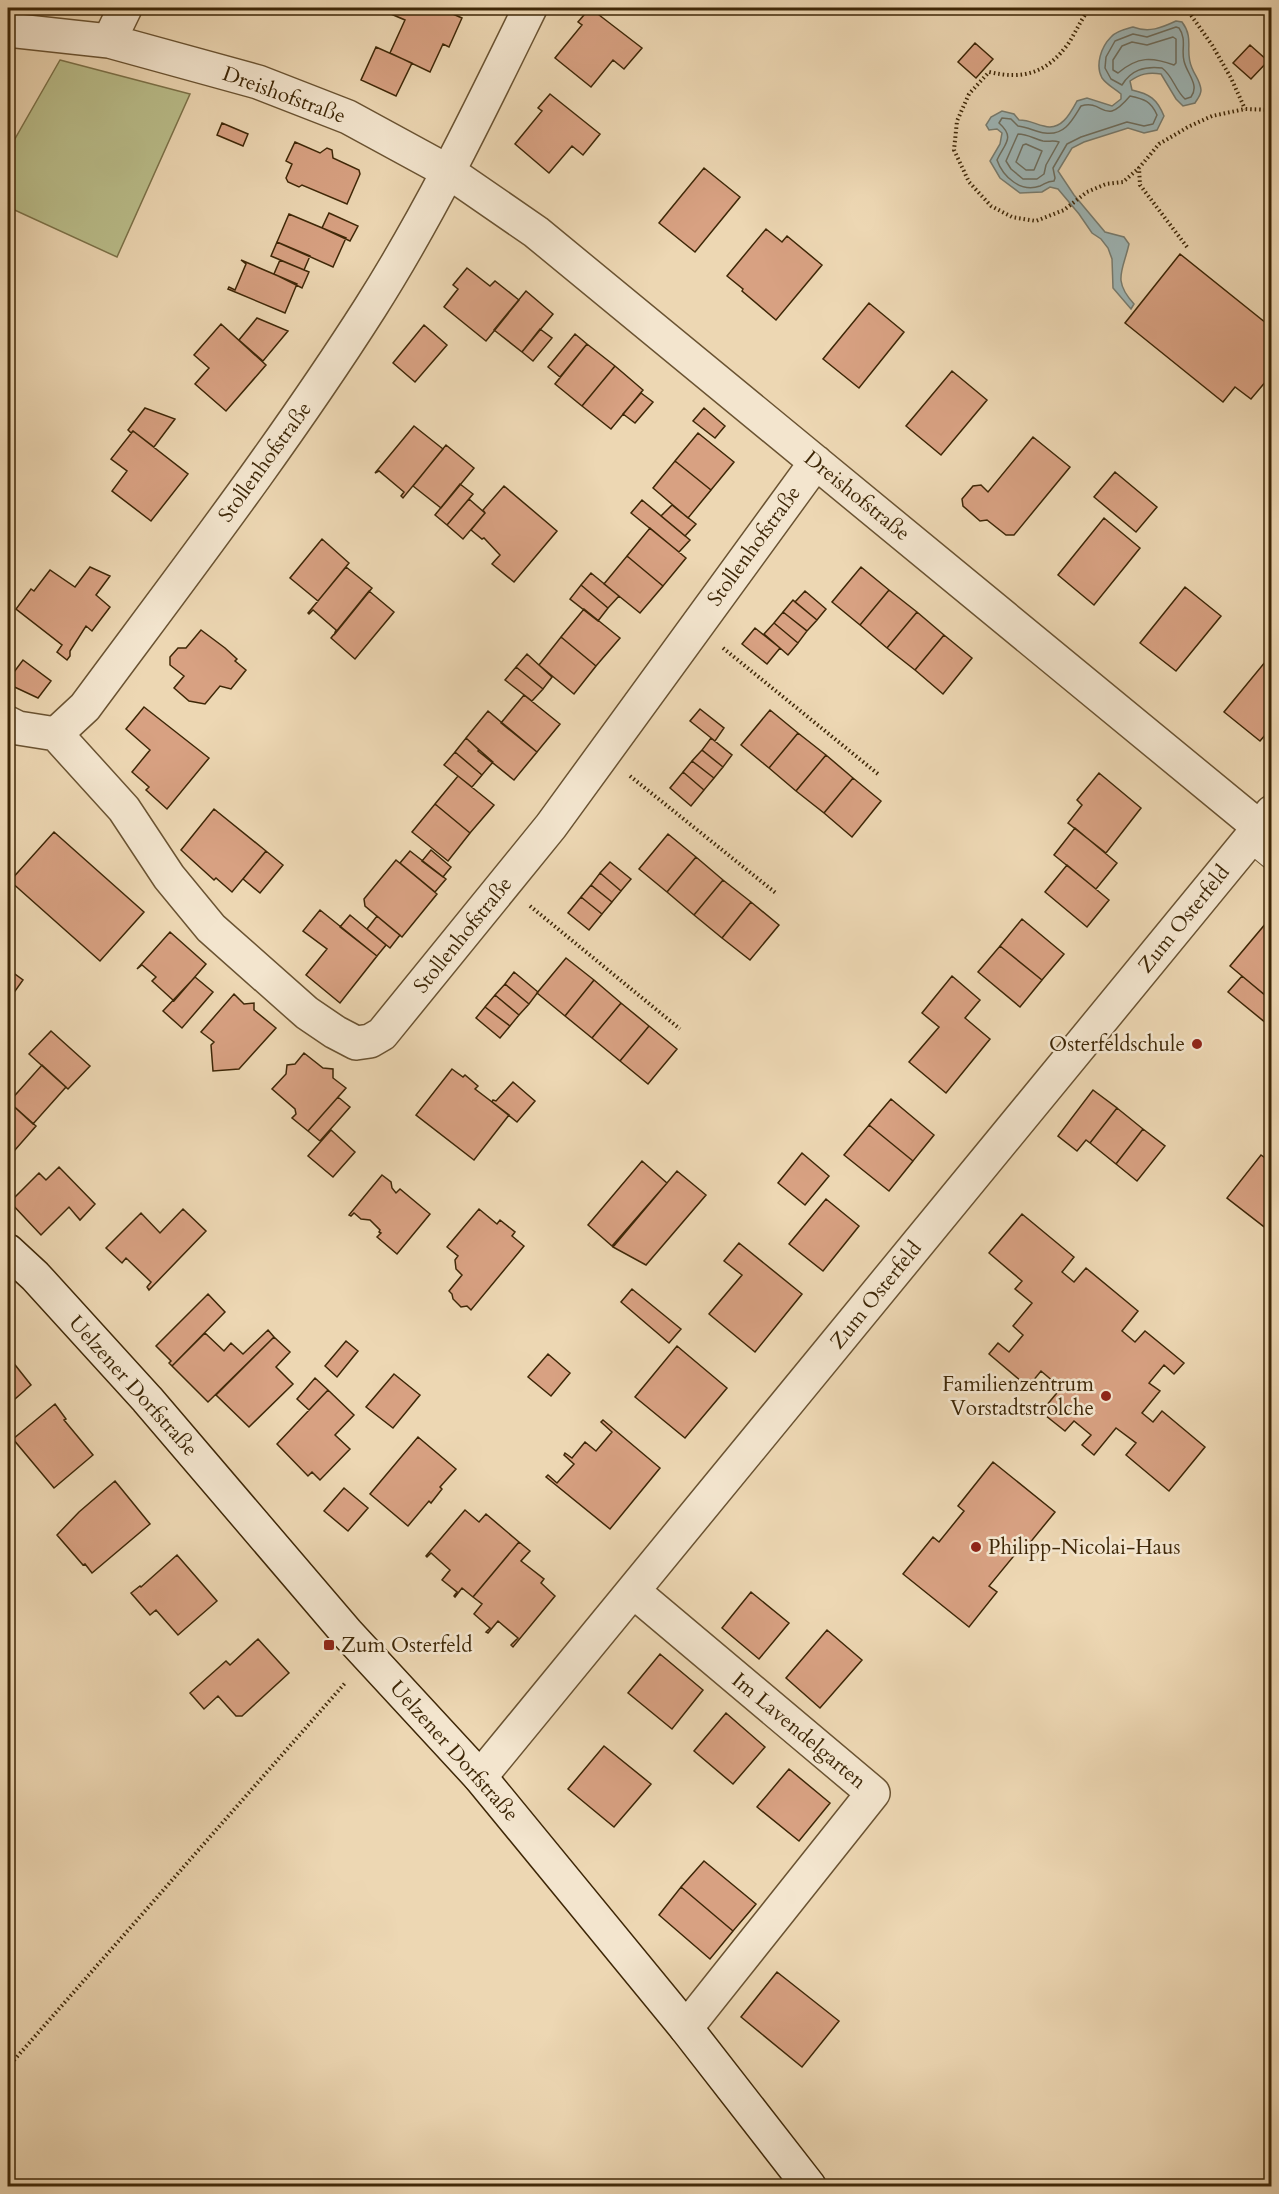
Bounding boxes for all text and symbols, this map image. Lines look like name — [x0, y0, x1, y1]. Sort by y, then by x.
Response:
street label: Dreishofstraße — [218, 59, 350, 131]
street label: Stollenhofstraße — [211, 396, 319, 528]
street label: Dreishofstraße — [798, 444, 916, 548]
street label: Stollenhofstraße — [700, 480, 808, 612]
street label: Zum Osterfeld — [1131, 859, 1237, 979]
street label: Stollenhofstraße — [407, 871, 519, 999]
place label: Osterfeldschule — [1049, 1030, 1185, 1059]
marker: Osterfeldschule — [1190, 1037, 1204, 1051]
street label: Zum Osterfeld — [823, 1235, 929, 1355]
street label: Uelzener Dorfstraße — [62, 1309, 204, 1463]
place label: Familienzentrum Vorstadtstrolche — [942, 1370, 1094, 1423]
marker: Familienzentrum Vorstadtstrolche — [1099, 1389, 1113, 1403]
place label: Philipp-Nicolai-Haus — [988, 1533, 1180, 1562]
marker: Philipp-Nicolai-Haus — [969, 1540, 983, 1554]
place label: Zum Osterfeld — [341, 1631, 472, 1660]
marker: Zum Osterfeld — [322, 1638, 336, 1652]
street label: Im Lavendelgarten — [726, 1666, 872, 1796]
street label: Uelzener Dorfstraße — [383, 1674, 525, 1828]

